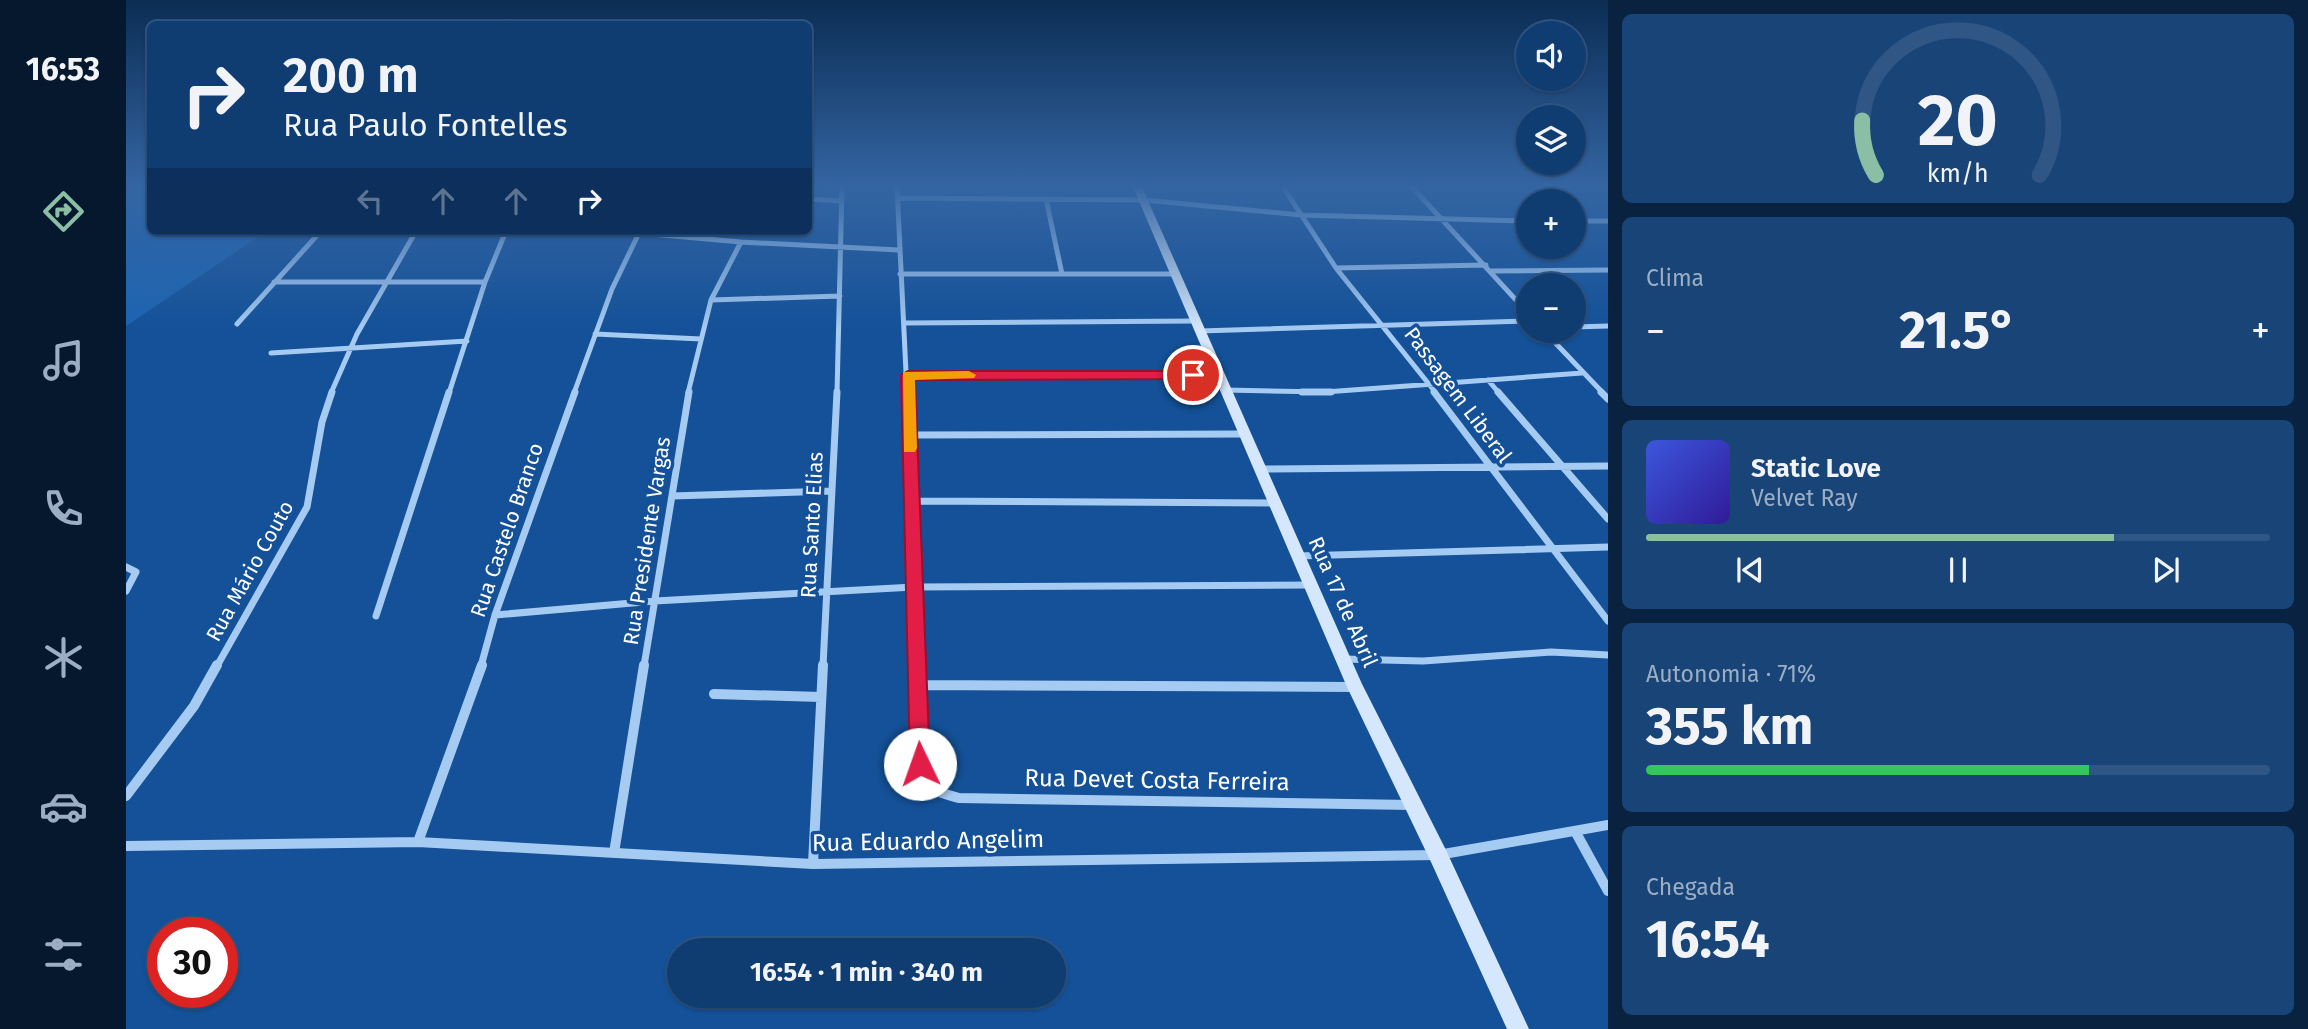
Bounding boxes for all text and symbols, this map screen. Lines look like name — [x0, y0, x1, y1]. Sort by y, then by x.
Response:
map controls — [1516, 21, 1586, 343]
button: sound — [1516, 21, 1586, 91]
text: 200 m — [283, 46, 419, 105]
icon: right — [168, 49, 259, 140]
text: 16:53 — [26, 50, 100, 88]
text: 20 — [1918, 77, 1998, 164]
button: layers — [1516, 105, 1586, 175]
text: Rua Paulo Fontelles — [283, 106, 568, 144]
text: km/h — [1927, 158, 1989, 188]
icon: left — [351, 182, 389, 220]
icon: ahead — [424, 182, 462, 220]
icon: ahead — [497, 182, 535, 220]
icon: right — [570, 182, 608, 220]
icon: directions — [39, 187, 88, 236]
button: + — [1516, 189, 1586, 259]
text: Clima — [1646, 264, 1704, 292]
button: − — [1516, 273, 1586, 343]
text: 21.5° — [1899, 299, 2017, 362]
text: − — [1646, 308, 1665, 354]
text: + — [2251, 308, 2270, 354]
street label: Passagem Liberal — [1398, 322, 1518, 468]
icon: music — [39, 336, 88, 385]
pin — [1163, 345, 1223, 405]
icon: arrive — [1174, 356, 1212, 394]
street label: Rua Presidente Vargas — [618, 435, 676, 647]
street label: Rua Castelo Branco — [465, 439, 549, 621]
street label: Rua Santo Elias — [795, 451, 829, 599]
text: Static Love — [1751, 453, 1881, 484]
icon: phone — [39, 484, 88, 533]
text: Velvet Ray — [1751, 484, 1858, 512]
street label: Rua Mário Couto — [201, 496, 299, 646]
street label: Rua 17 de Abril — [1303, 533, 1383, 671]
icon: previous — [1731, 551, 1769, 589]
icon: pause — [1939, 551, 1977, 589]
icon: next — [2147, 551, 2185, 589]
icon: climate — [39, 633, 88, 682]
text: Autonomia · 71% — [1646, 660, 1816, 688]
text: 355 km — [1646, 695, 1814, 758]
position arrow — [883, 727, 957, 801]
street label: Rua Devet Costa Ferreira — [1024, 764, 1290, 796]
icon: car — [39, 782, 88, 831]
street label: Rua Eduardo Angelim — [812, 825, 1044, 857]
text: Chegada — [1646, 873, 1735, 901]
text: 16:54 — [1646, 908, 1770, 971]
speed limit sign: 30 — [147, 917, 238, 1008]
icon: filters — [39, 930, 88, 979]
text: 16:54 · 1 min · 340 m — [750, 957, 983, 988]

